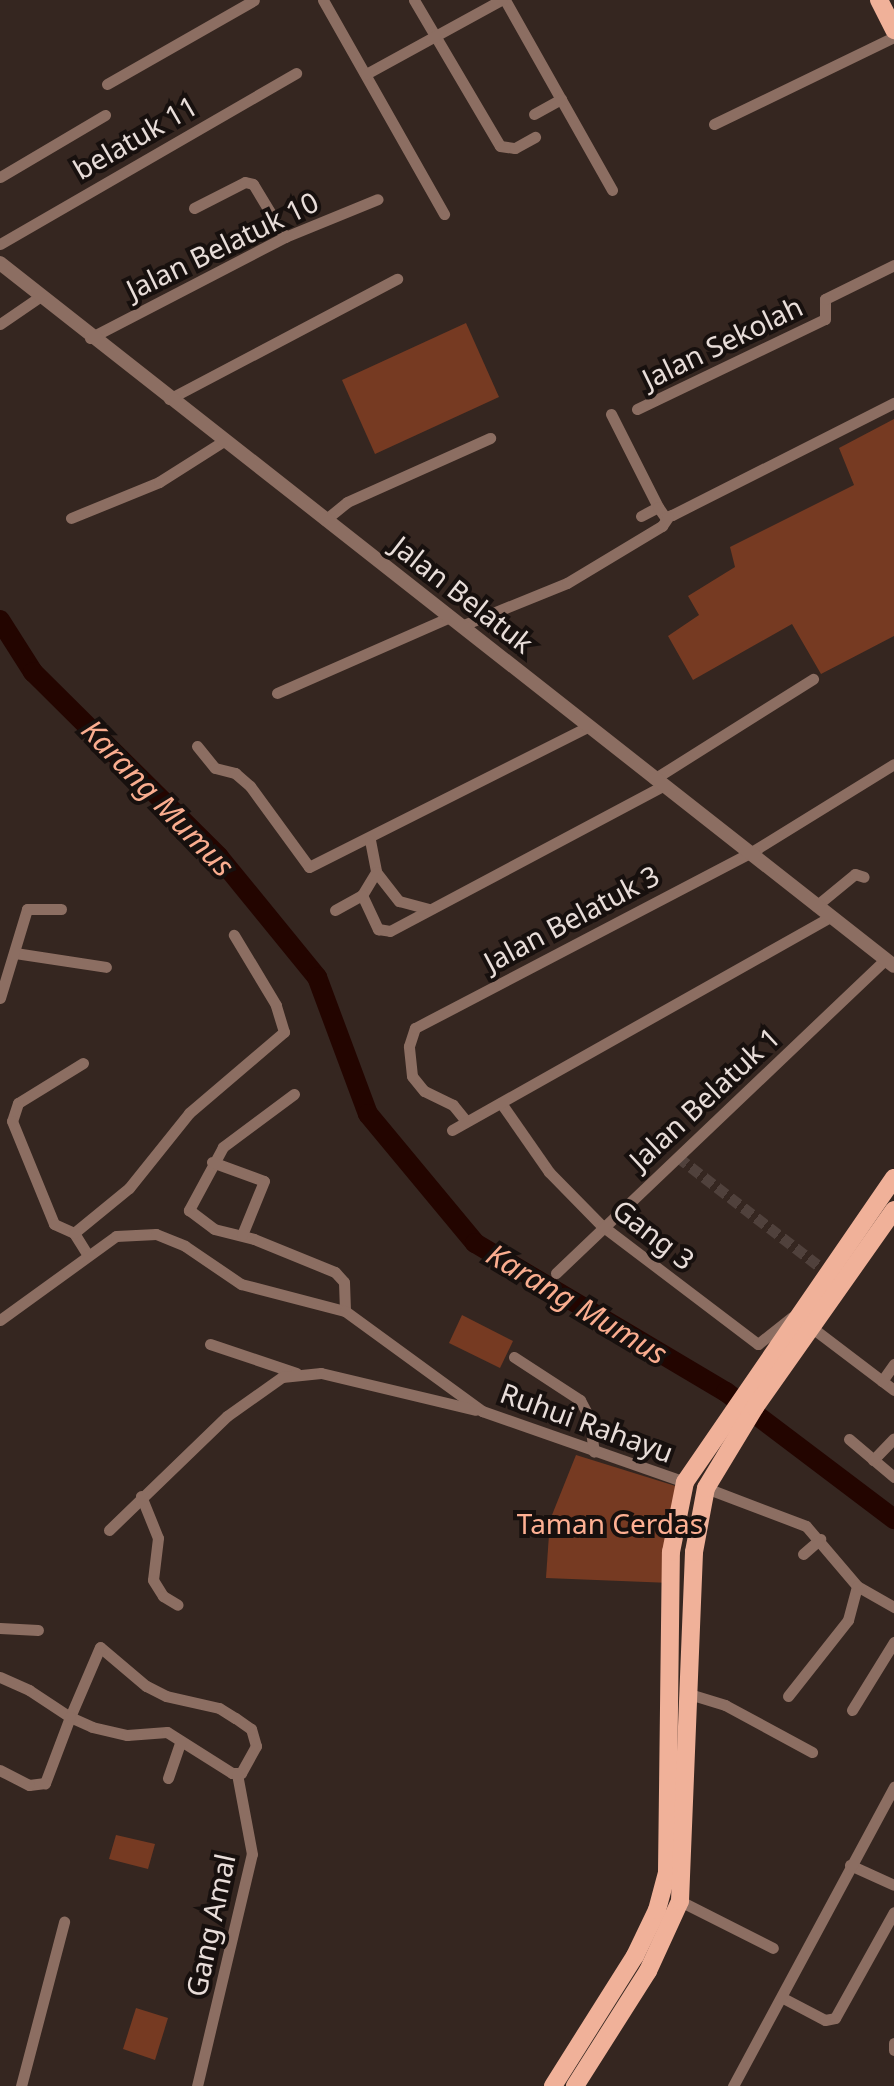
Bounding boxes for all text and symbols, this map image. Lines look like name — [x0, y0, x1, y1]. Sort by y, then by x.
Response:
street label: belatuk 11 — [67, 88, 203, 186]
street label: Jalan Belatuk 10 — [121, 184, 323, 306]
street label: Jalan Sekolah — [636, 289, 808, 395]
street label: Jalan Belatuk — [386, 528, 540, 660]
water label: Karang Mumus — [74, 712, 242, 884]
street label: Jalan Belatuk 3 — [478, 858, 664, 978]
street label: Jalan Belatuk 1 — [622, 1020, 786, 1176]
street label: Gang 3 — [607, 1192, 701, 1276]
water label: Karang Mumus — [480, 1236, 674, 1372]
street label: Ruhui Rahayu — [496, 1375, 678, 1469]
park label: Taman Cerdas — [517, 1506, 703, 1540]
street label: Gang Amal — [179, 1851, 241, 1999]

